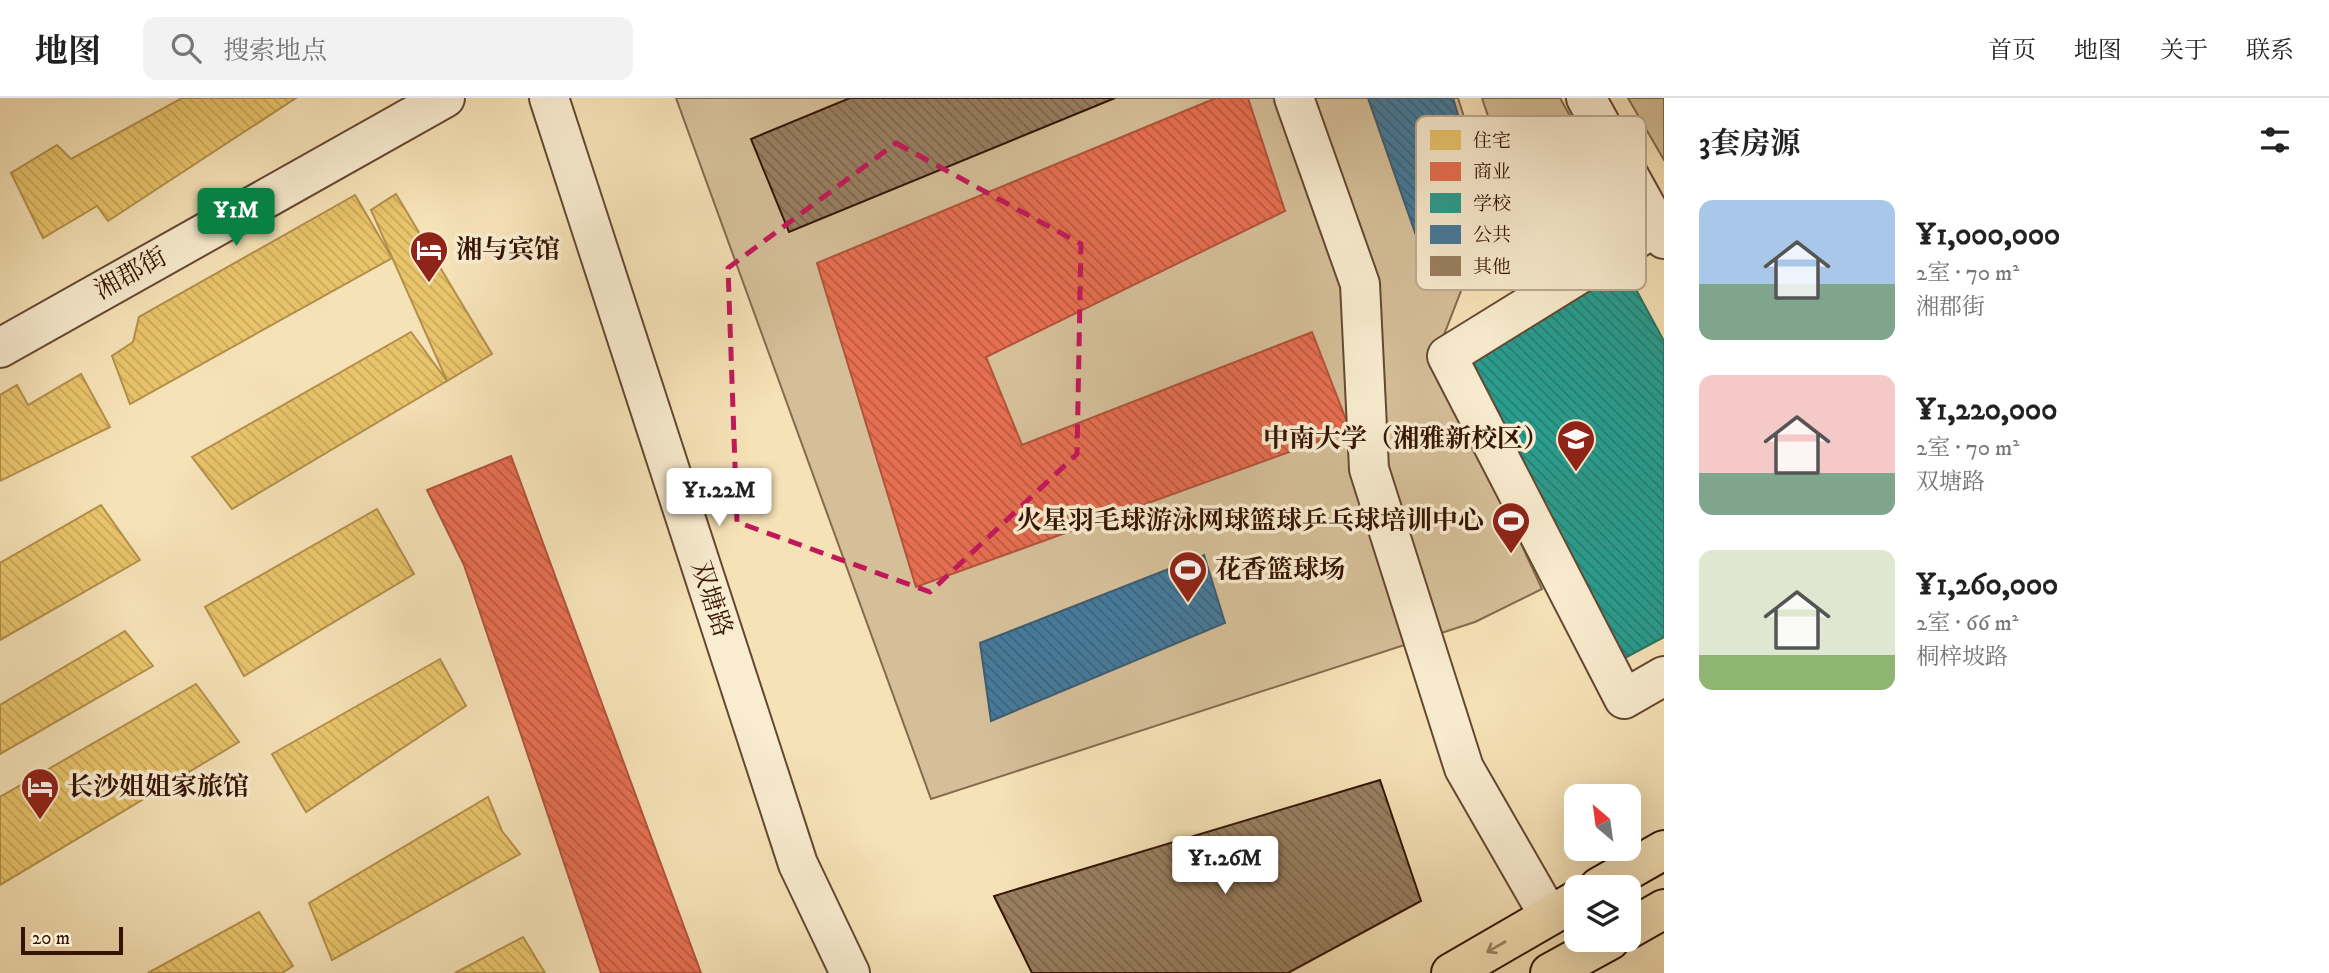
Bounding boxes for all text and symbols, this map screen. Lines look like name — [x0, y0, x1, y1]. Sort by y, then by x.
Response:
search box — [143, 17, 633, 80]
icon: search — [167, 29, 205, 67]
text: 地图 — [35, 32, 101, 73]
text: 搜索地点 — [223, 35, 327, 68]
text: 首页 — [1988, 36, 2036, 66]
text: 地图 — [2074, 36, 2122, 66]
text: 关于 — [2160, 36, 2208, 66]
text: 联系 — [2246, 36, 2294, 66]
legend — [1416, 116, 1646, 290]
icon: filters — [2256, 121, 2294, 159]
text: 3套房源 — [1699, 126, 1800, 163]
text: 住宅 — [1473, 130, 1511, 153]
text: 商业 — [1473, 161, 1511, 184]
pin: ¥1M — [202, 188, 270, 248]
text: 学校 — [1473, 193, 1511, 216]
text: ¥1M — [214, 196, 258, 225]
text: ¥1,000,000 — [1916, 217, 2060, 254]
text: 公共 — [1473, 224, 1511, 247]
icon: home — [1755, 228, 1839, 312]
hotel icon: 湘与宾馆 — [408, 229, 450, 284]
place label: 湘与宾馆 — [456, 234, 560, 267]
street label: 湘郡街 — [89, 241, 173, 307]
text: 其他 — [1473, 256, 1511, 279]
text: 2室 · 70 m² — [1916, 259, 2019, 288]
text: 湘郡街 — [1916, 293, 1985, 322]
text: ¥1,220,000 — [1916, 392, 2057, 429]
icon: home — [1755, 403, 1839, 487]
school or university icon: 中南大学（湘雅新校区） — [1555, 418, 1597, 473]
place label: 中南大学（湘雅新校区） — [1263, 423, 1549, 456]
text: 2室 · 70 m² — [1916, 434, 2019, 463]
pin: ¥1.22M — [662, 468, 776, 528]
text: 双塘路 — [1916, 468, 1985, 497]
text: ¥1.22M — [683, 476, 755, 505]
sports icon: 火星羽毛球游泳网球篮球乒乓球培训中心 — [1490, 500, 1532, 555]
place label: 火星羽毛球游泳网球篮球乒乓球培训中心 — [1016, 505, 1484, 538]
sports icon: 花香篮球场 — [1167, 549, 1209, 604]
place label: 花香篮球场 — [1215, 554, 1345, 587]
street label: 双塘路 — [683, 557, 739, 641]
text: ¥1,260,000 — [1916, 567, 2058, 604]
icon: home — [1755, 578, 1839, 662]
text: 2室 · 66 m² — [1916, 609, 2019, 638]
text: 桐梓坡路 — [1916, 643, 2008, 672]
hotel icon: 长沙姐姐家旅馆 — [19, 766, 61, 821]
place label: 长沙姐姐家旅馆 — [67, 771, 249, 804]
north arrow — [1564, 784, 1642, 861]
map controls — [1564, 784, 1641, 952]
pin: ¥1.26M — [1168, 836, 1282, 896]
text: ¥1.26M — [1188, 844, 1262, 873]
button: layers — [1564, 875, 1641, 952]
scale bar — [21, 924, 122, 956]
text: 20 m — [32, 927, 70, 950]
one-way arrow — [1487, 940, 1507, 954]

